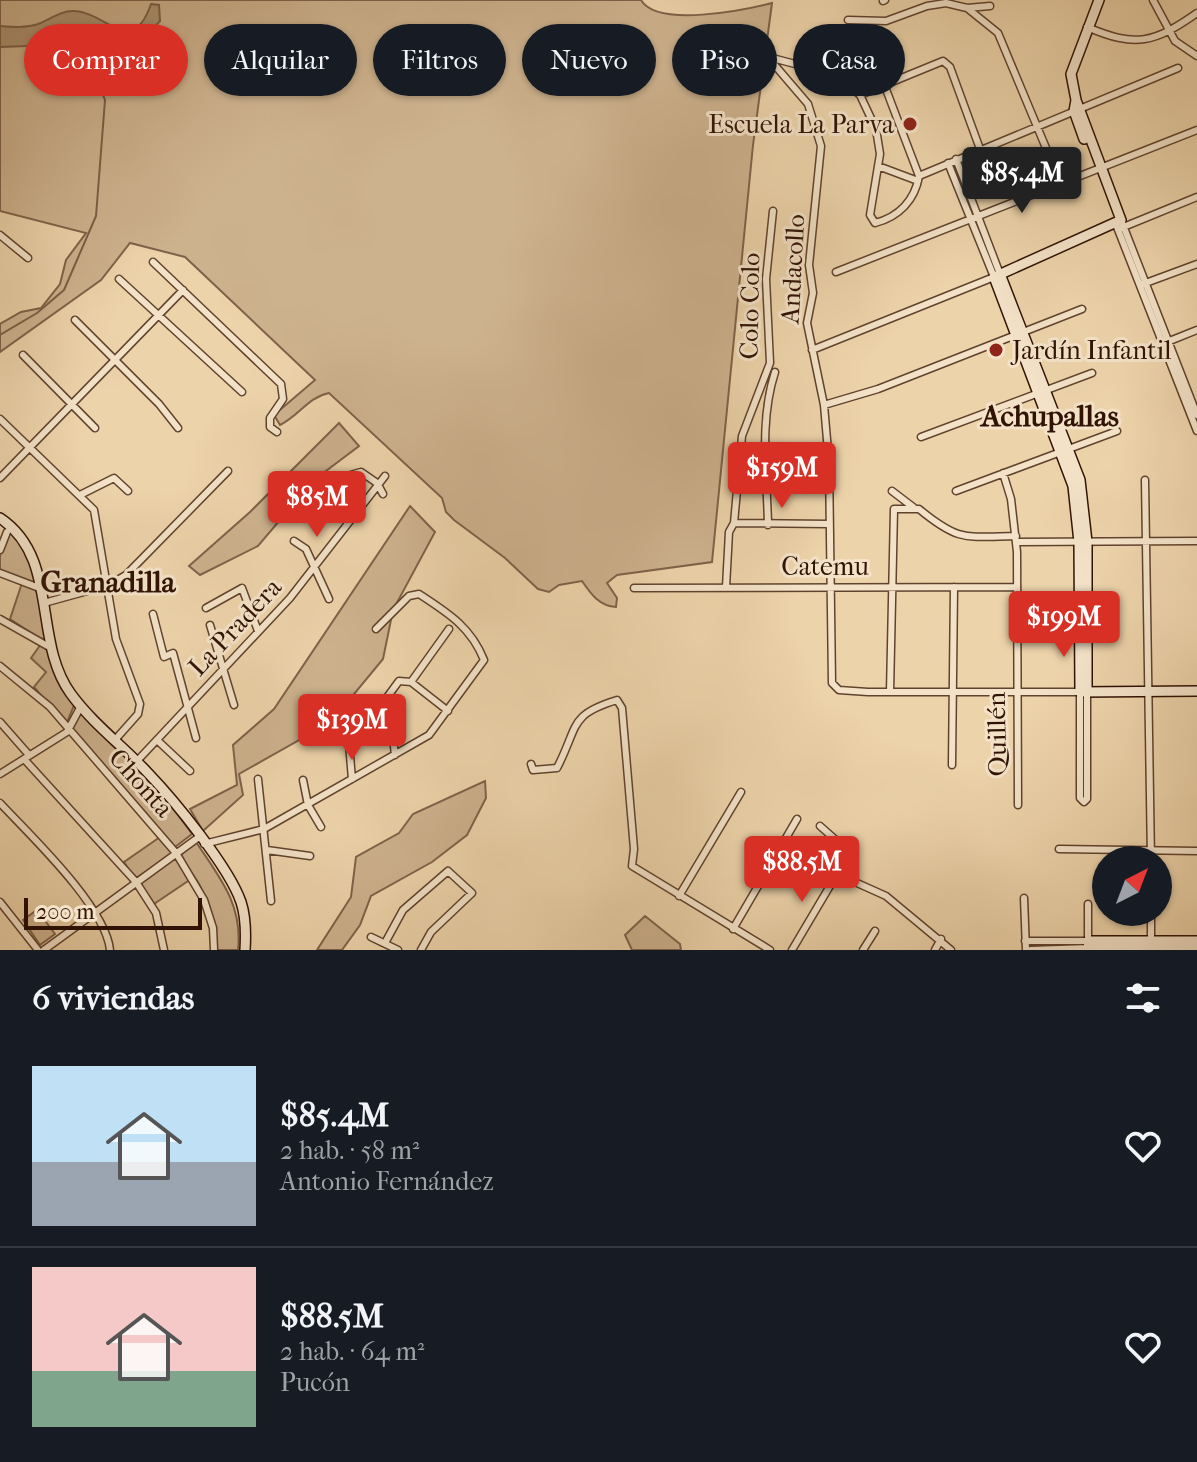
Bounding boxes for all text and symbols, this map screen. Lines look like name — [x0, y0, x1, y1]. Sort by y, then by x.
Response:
chip: Comprar — [24, 24, 188, 96]
chip: Alquilar — [204, 24, 357, 96]
chip: Filtros — [373, 24, 506, 96]
chip: Nuevo — [522, 24, 656, 96]
chip: Piso — [672, 24, 777, 96]
chip: Casa — [793, 24, 905, 96]
place label: Escuela La Parva — [708, 109, 895, 140]
marker: Escuela La Parva — [901, 115, 919, 133]
pin: $85.4M — [957, 147, 1087, 215]
text: $85.4M — [980, 157, 1064, 188]
street label: Andacollo — [775, 213, 811, 326]
street label: Colo Colo — [734, 252, 766, 360]
place label: Jardín Infantil — [1010, 335, 1171, 366]
marker: Jardín Infantil — [987, 341, 1005, 359]
district label: Achupallas — [979, 399, 1119, 434]
pin: $159M — [726, 442, 838, 510]
text: $159M — [746, 452, 818, 483]
pin: $85M — [270, 471, 364, 539]
text: $85M — [286, 481, 348, 512]
street label: Catemu — [781, 551, 869, 582]
district label: Granadilla — [41, 565, 177, 600]
street label: La Pradera — [182, 571, 289, 682]
pin: $199M — [1008, 591, 1120, 659]
text: $199M — [1027, 601, 1101, 632]
street label: Quillén — [981, 691, 1013, 777]
pin: $139M — [296, 694, 408, 762]
text: $139M — [316, 704, 388, 735]
street label: Chonta — [102, 742, 180, 824]
pin: $88.5M — [737, 836, 867, 904]
text: $88.5M — [762, 846, 842, 877]
north arrow — [1092, 846, 1172, 926]
map controls — [1092, 846, 1172, 926]
scale bar — [24, 894, 202, 930]
text: 200 m — [36, 899, 95, 925]
icon: filters — [1121, 976, 1165, 1020]
text: 6 viviendas — [32, 978, 194, 1018]
text: $85.4M — [280, 1095, 389, 1135]
icon: home — [96, 1098, 192, 1194]
icon: heart — [1121, 1124, 1165, 1168]
text: 2 hab. · 58 m² — [280, 1135, 419, 1166]
text: Antonio Fernández — [280, 1166, 494, 1197]
text: $88.5M — [280, 1296, 384, 1336]
icon: home — [96, 1299, 192, 1395]
icon: heart — [1121, 1325, 1165, 1369]
text: 2 hab. · 64 m² — [280, 1336, 424, 1367]
text: Pucón — [280, 1367, 350, 1398]

